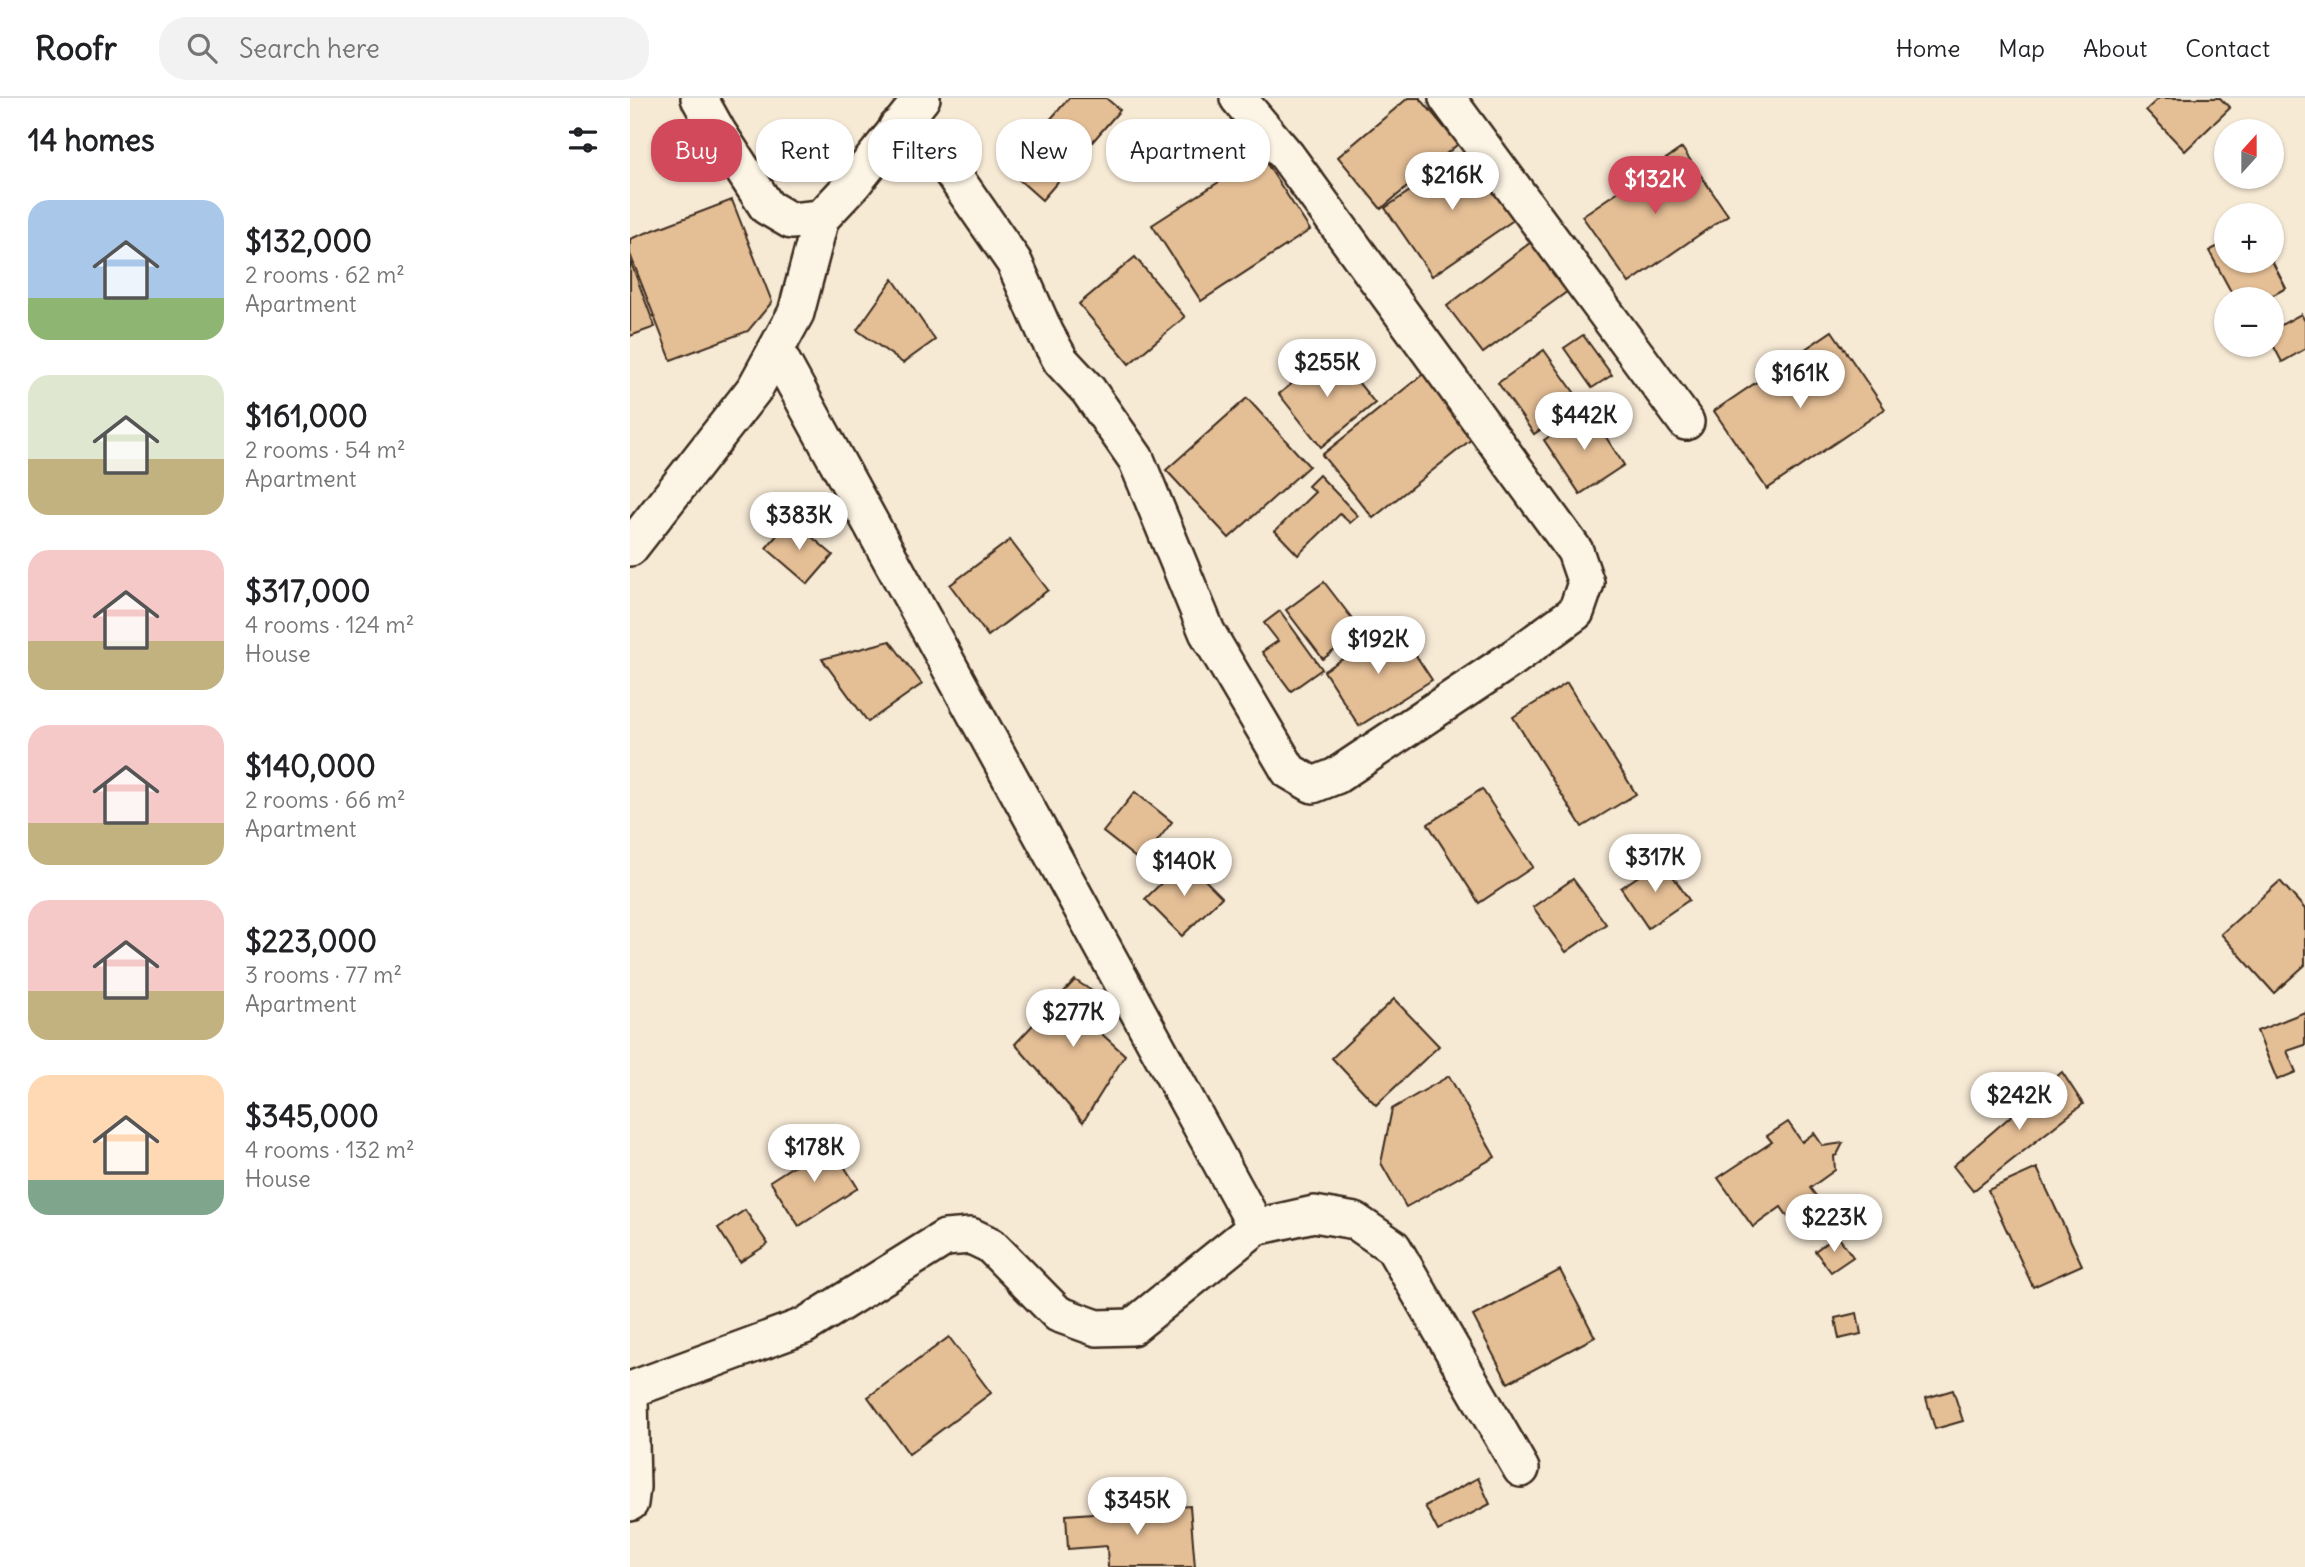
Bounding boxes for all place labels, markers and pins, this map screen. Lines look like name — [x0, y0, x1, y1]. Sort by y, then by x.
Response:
pin: $216K — [1403, 152, 1501, 212]
pin: $132K — [1606, 156, 1704, 216]
pin: $255K — [1278, 340, 1376, 399]
pin: $161K — [1751, 350, 1849, 410]
pin: $442K — [1535, 392, 1633, 452]
pin: $383K — [750, 492, 848, 552]
pin: $192K — [1329, 616, 1427, 676]
pin: $317K — [1606, 834, 1704, 894]
pin: $140K — [1135, 838, 1233, 898]
pin: $277K — [1024, 990, 1122, 1049]
pin: $242K — [1970, 1072, 2068, 1132]
pin: $178K — [765, 1124, 863, 1184]
pin: $223K — [1785, 1194, 1883, 1254]
pin: $345K — [1088, 1478, 1186, 1537]

